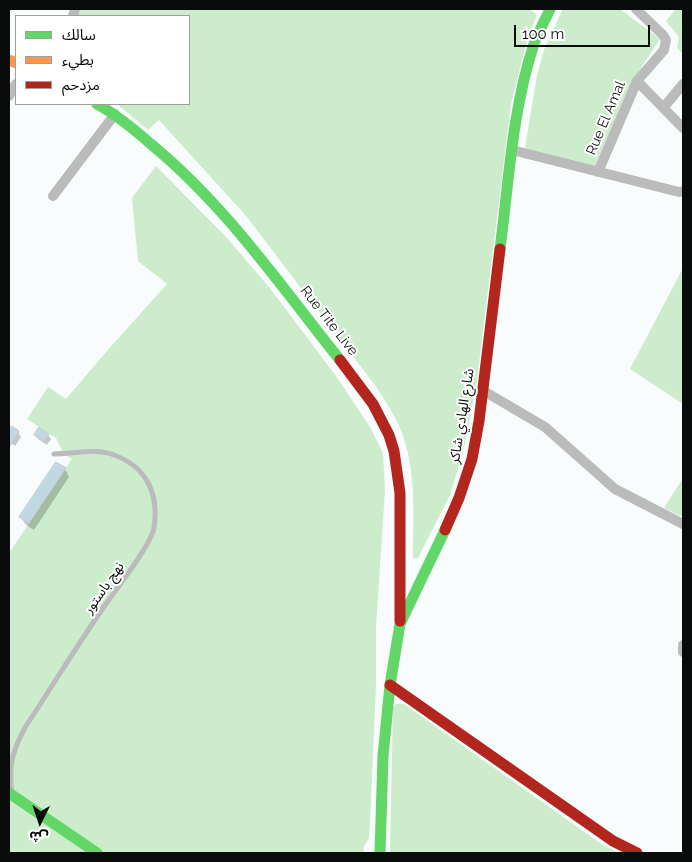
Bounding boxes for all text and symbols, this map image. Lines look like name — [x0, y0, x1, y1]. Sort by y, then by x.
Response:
legend — [15, 15, 190, 105]
scale bar — [517, 15, 653, 47]
text: 100 m — [522, 25, 564, 43]
text: سالك — [62, 26, 96, 44]
text: بطيء — [62, 51, 94, 69]
text: مزدحم — [62, 76, 100, 94]
street label: Rue El Amal — [583, 78, 629, 158]
street label: Rue Tite Live — [297, 283, 361, 359]
street label: شارع الهادي شاكر — [446, 367, 478, 465]
street label: نهج باستور — [80, 559, 128, 617]
north arrow — [15, 797, 65, 847]
text: ش — [29, 828, 49, 846]

